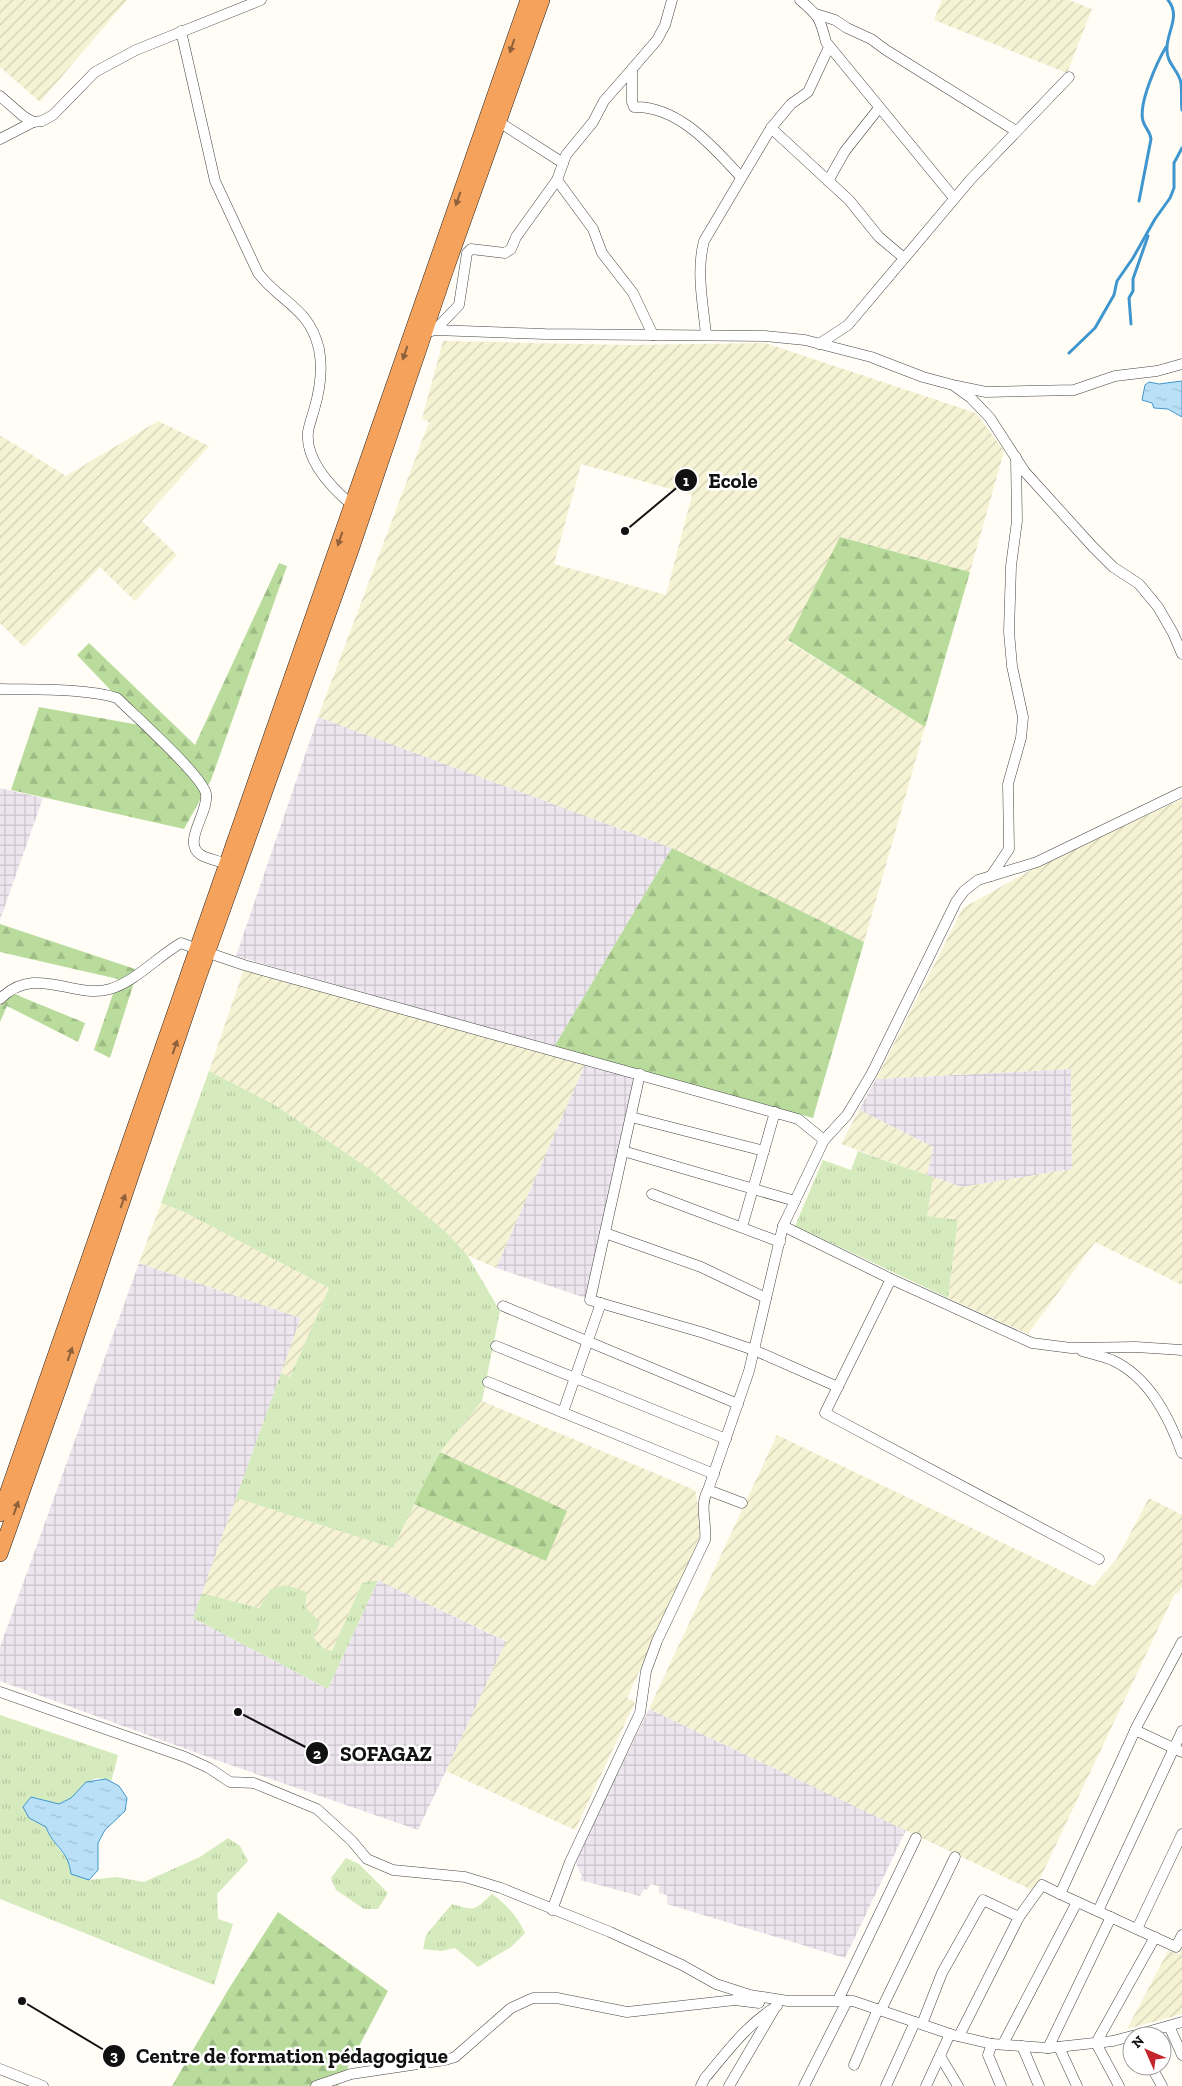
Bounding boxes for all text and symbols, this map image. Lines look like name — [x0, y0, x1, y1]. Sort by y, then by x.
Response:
one-way arrow — [508, 39, 516, 54]
one-way arrow — [454, 192, 461, 207]
one-way arrow — [401, 346, 409, 361]
callout: Ecole — [674, 462, 768, 498]
text: Ecole — [708, 468, 758, 493]
text: 1 — [683, 472, 689, 490]
one-way arrow — [336, 532, 343, 547]
one-way arrow — [172, 1039, 180, 1054]
one-way arrow — [120, 1193, 127, 1208]
one-way arrow — [67, 1347, 74, 1362]
one-way arrow — [13, 1500, 20, 1515]
callout: SOFAGAZ — [305, 1735, 442, 1771]
text: SOFAGAZ — [340, 1741, 432, 1766]
text: 2 — [313, 1745, 321, 1763]
north arrow — [1122, 2026, 1172, 2076]
text: N — [1128, 2032, 1148, 2052]
callout: Centre de formation pédagogique — [101, 2038, 458, 2074]
text: Centre de formation pédagogique — [136, 2043, 448, 2068]
text: 3 — [110, 2047, 118, 2065]

